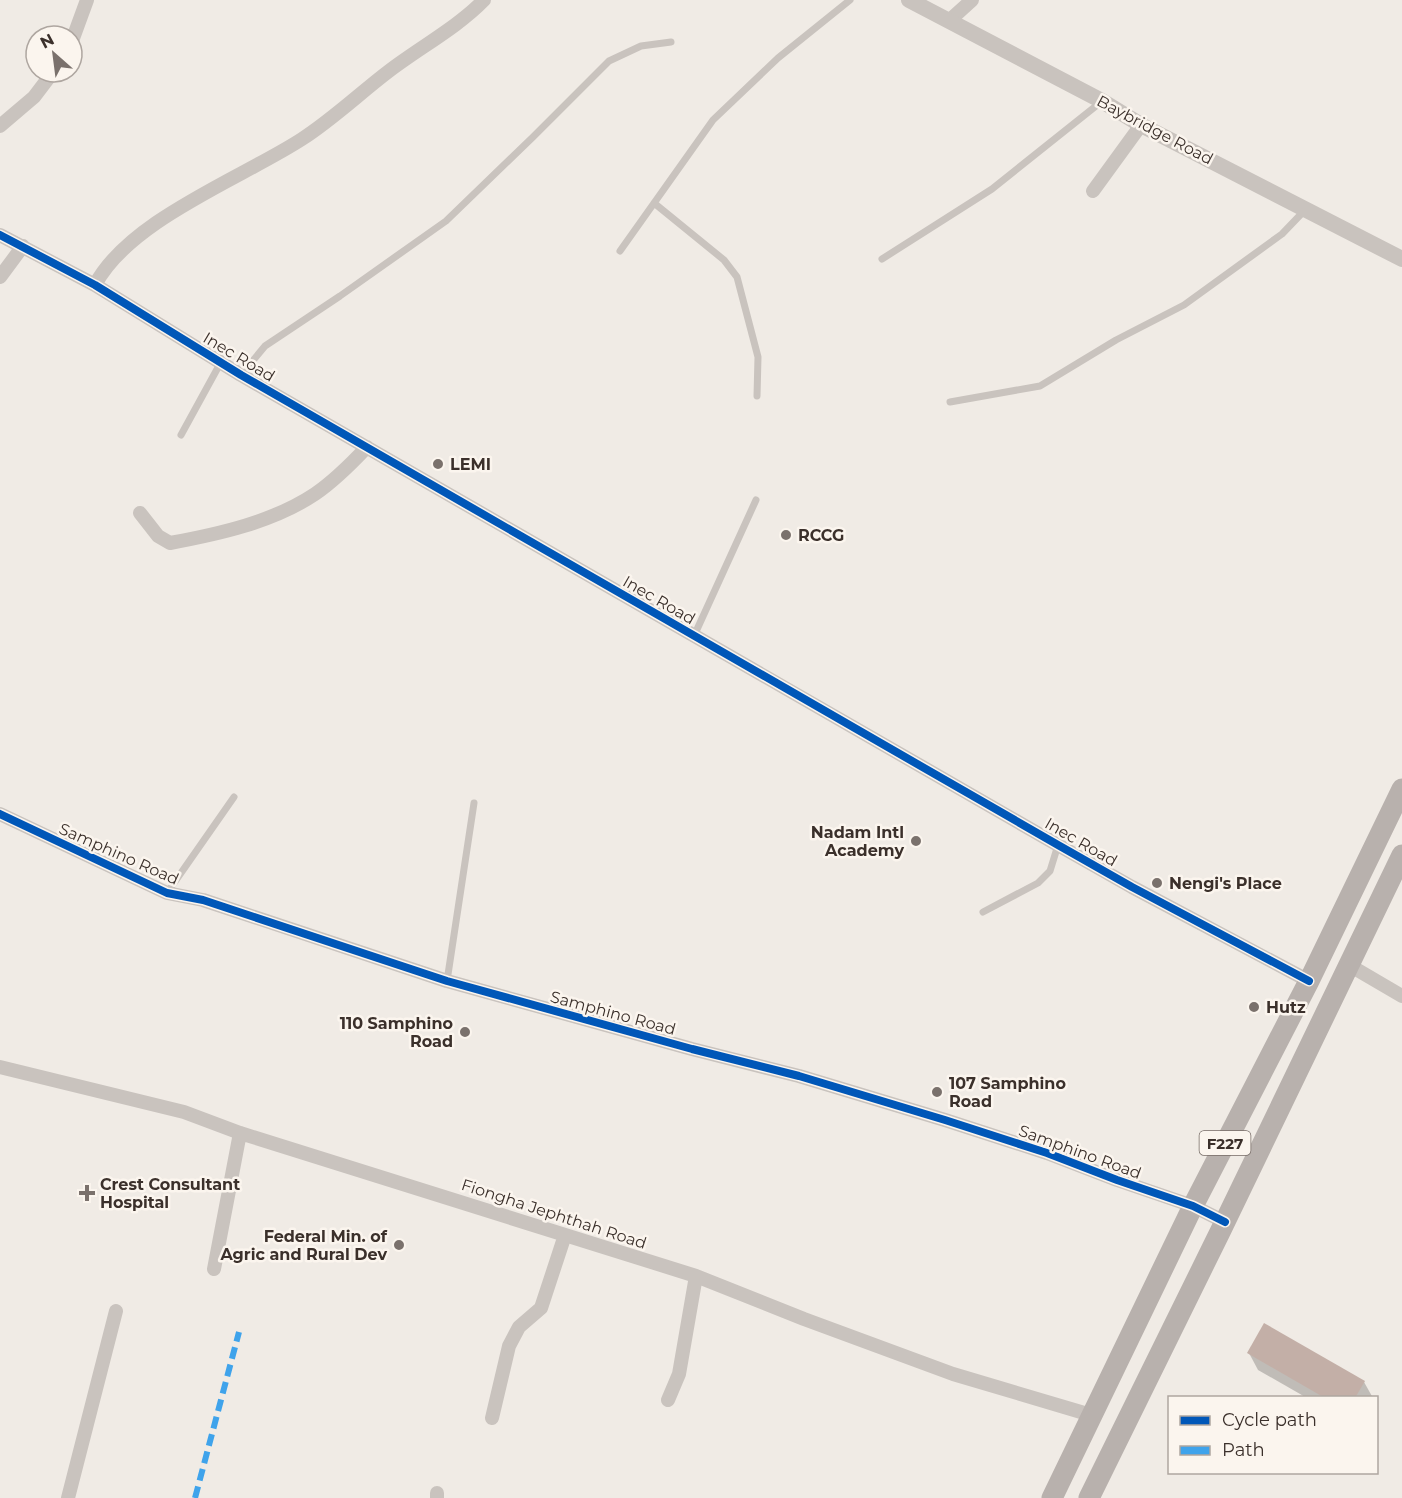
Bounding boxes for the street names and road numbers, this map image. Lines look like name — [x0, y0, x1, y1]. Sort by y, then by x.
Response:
street label: Baybridge Road — [1094, 91, 1216, 169]
street label: Inec Road — [200, 328, 278, 386]
street label: Inec Road — [619, 572, 699, 628]
street label: Inec Road — [1041, 814, 1121, 870]
street label: Samphino Road — [56, 819, 182, 889]
street label: Samphino Road — [548, 987, 678, 1039]
street label: Samphino Road — [1016, 1121, 1144, 1183]
road number: F227 — [1200, 1131, 1250, 1155]
street label: Fiongha Jephthah Road — [459, 1175, 649, 1253]

